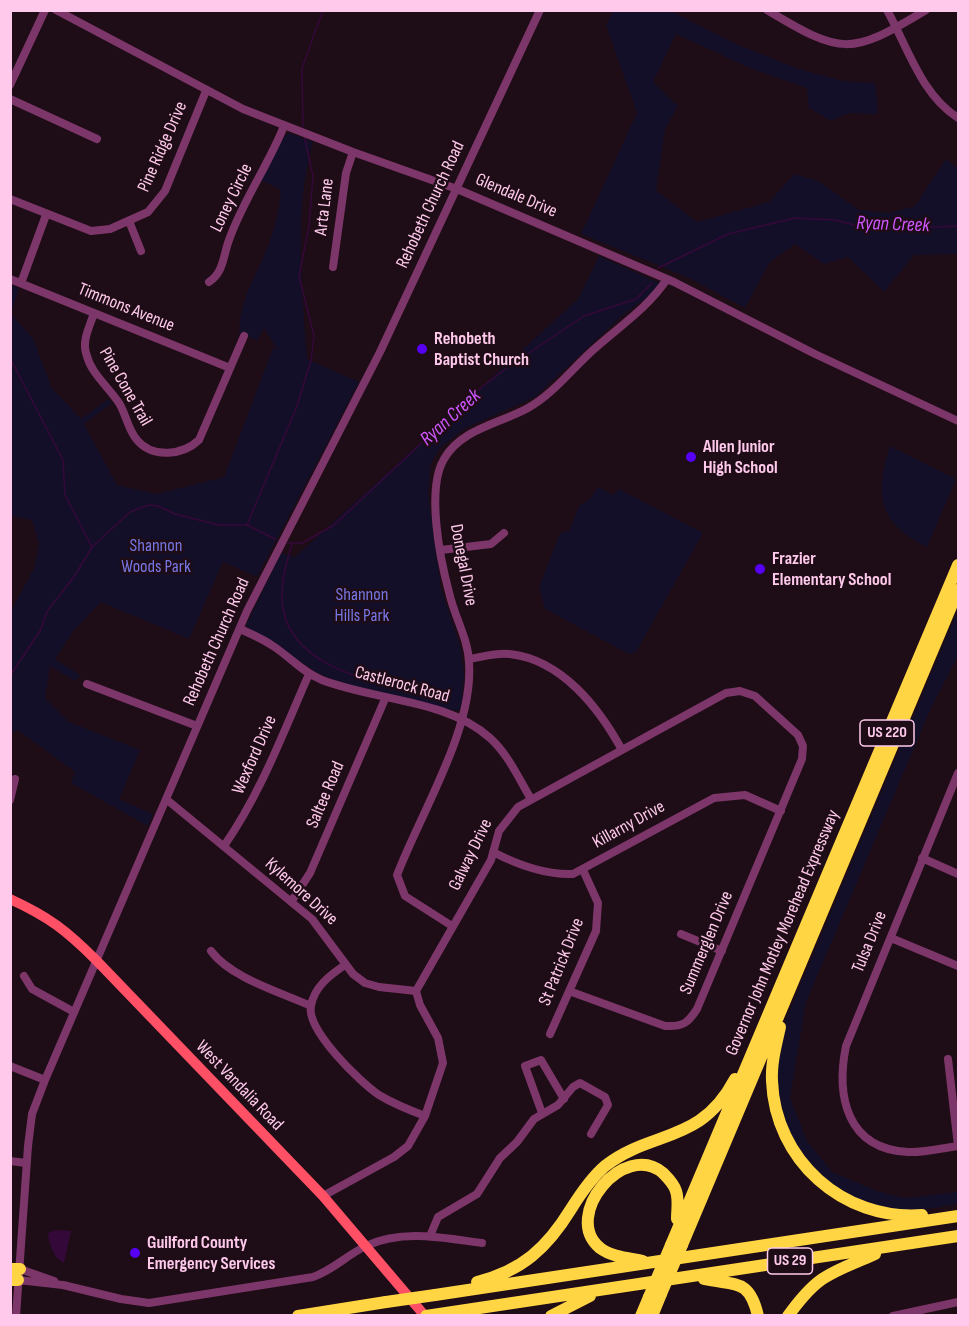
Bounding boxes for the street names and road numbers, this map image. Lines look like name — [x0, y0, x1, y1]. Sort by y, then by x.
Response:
street label: Pine Ridge Drive — [133, 99, 193, 195]
street label: Rehobeth Church Road — [392, 138, 470, 272]
street label: Loney Circle — [206, 160, 258, 236]
street label: Glendale Drive — [472, 169, 560, 223]
street label: Arta Lane — [311, 177, 339, 237]
street label: Timmons Avenue — [75, 279, 177, 337]
street label: Pine Cone Trail — [94, 344, 156, 430]
street label: Donegal Drive — [445, 522, 481, 608]
street label: Rehobeth Church Road — [179, 575, 255, 709]
street label: Castlerock Road — [352, 662, 452, 708]
street label: Wexford Drive — [228, 712, 282, 798]
road number: US 220 — [860, 720, 914, 746]
street label: Saltee Road — [302, 758, 350, 832]
street label: Killarny Drive — [589, 796, 669, 854]
street label: Governor John Motley Morehead Expressway — [721, 807, 845, 1059]
street label: Galway Drive — [444, 816, 498, 894]
street label: Kylemore Drive — [260, 854, 342, 930]
street label: Summerglen Drive — [676, 888, 738, 998]
street label: Tulsa Drive — [848, 908, 892, 976]
street label: St Patrick Drive — [535, 915, 589, 1009]
street label: West Vandalia Road — [191, 1036, 287, 1136]
road number: US 29 — [768, 1248, 812, 1274]

